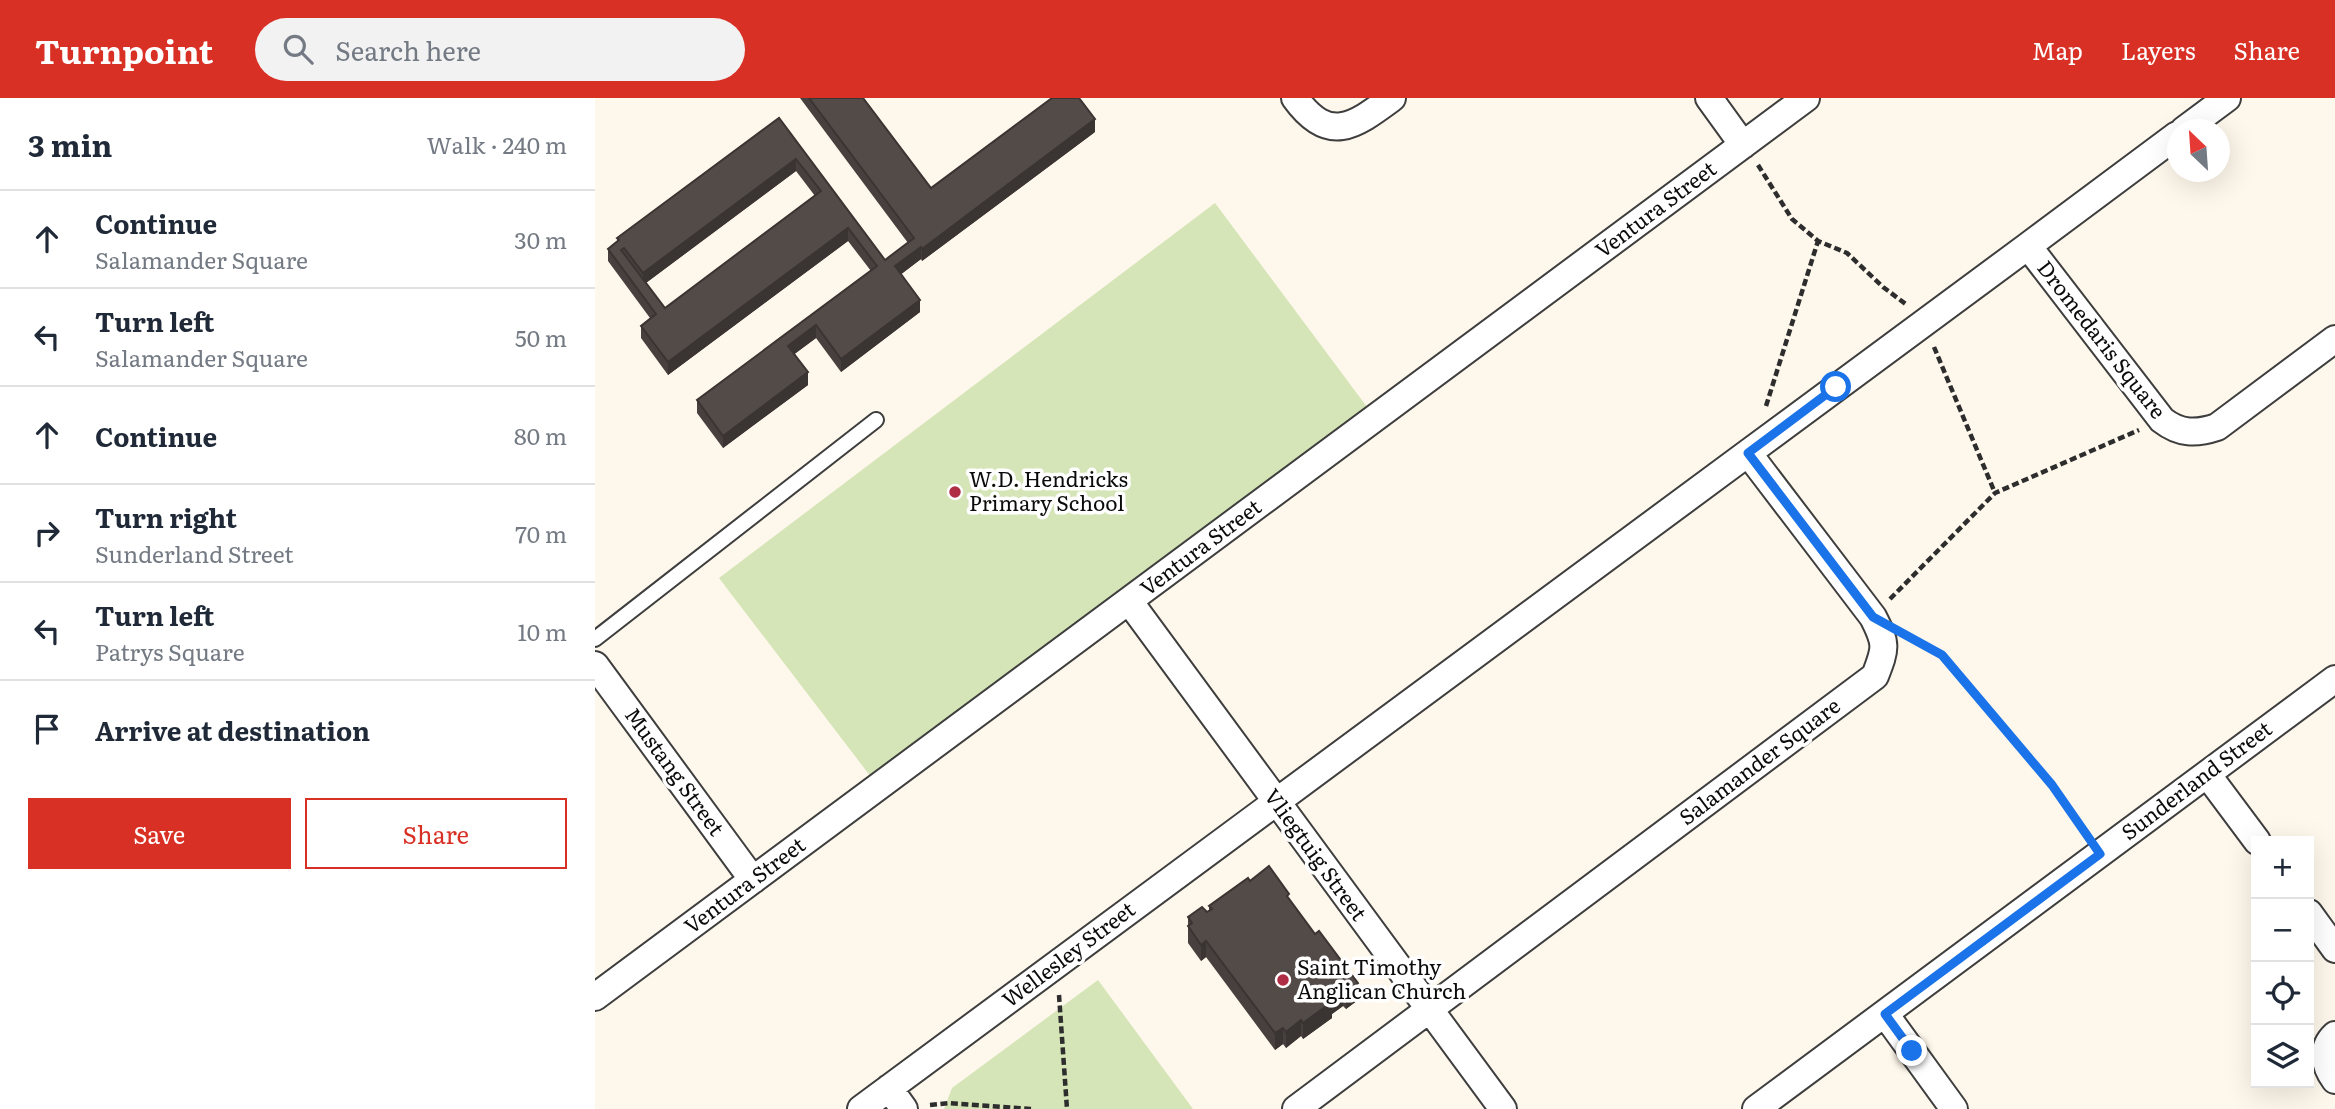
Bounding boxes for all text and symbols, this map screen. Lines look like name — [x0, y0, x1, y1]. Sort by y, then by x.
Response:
search box — [255, 18, 745, 81]
text: Turnpoint — [35, 25, 213, 74]
icon: search — [279, 30, 317, 68]
text: Search here — [335, 30, 481, 69]
text: Map — [2032, 32, 2083, 67]
text: Layers — [2121, 32, 2195, 67]
text: Share — [2233, 32, 2300, 67]
north arrow — [2167, 119, 2230, 182]
text: 3 min — [28, 122, 112, 166]
text: Walk · 240 m — [427, 127, 567, 161]
street label: Ventura Street — [1587, 152, 1722, 264]
text: Continue — [95, 203, 217, 242]
icon: ahead — [28, 220, 66, 258]
text: 30 m — [514, 222, 567, 256]
text: Salamander Square — [95, 242, 308, 276]
street label: Dromedaris Square — [2031, 253, 2175, 424]
text: Turn left — [95, 301, 214, 340]
icon: left — [28, 318, 66, 356]
text: 50 m — [515, 320, 567, 354]
text: Salamander Square — [95, 340, 308, 374]
route start — [1820, 371, 1851, 402]
icon: ahead — [28, 416, 66, 454]
text: Continue — [95, 416, 217, 455]
text: 80 m — [514, 418, 567, 452]
place label: W.D. Hendricks Primary School — [969, 462, 1128, 517]
marker: W.D. Hendricks Primary School — [947, 484, 963, 500]
street label: Ventura Street — [1132, 490, 1267, 602]
text: Turn right — [95, 497, 237, 536]
icon: right — [28, 514, 66, 552]
text: 70 m — [515, 516, 567, 550]
text: Sunderland Street — [95, 536, 294, 570]
text: Turn left — [95, 595, 214, 634]
icon: left — [28, 612, 66, 650]
text: 10 m — [517, 614, 567, 648]
text: Patrys Square — [95, 634, 245, 668]
street label: Salamander Square — [1671, 689, 1846, 831]
street label: Mustang Street — [619, 700, 734, 841]
icon: arrive — [28, 710, 66, 748]
text: Arrive at destination — [95, 710, 370, 749]
street label: Sunderland Street — [2114, 712, 2278, 846]
street label: Vliegtuig Street — [1258, 781, 1376, 926]
button: Save — [28, 798, 291, 869]
button: Share — [305, 798, 567, 869]
street label: Ventura Street — [676, 828, 811, 940]
map controls — [2251, 836, 2314, 1088]
button: + — [2251, 836, 2314, 899]
street label: Wellesley Street — [995, 892, 1141, 1013]
button: − — [2251, 899, 2314, 962]
place label: Saint Timothy Anglican Church — [1297, 950, 1466, 1005]
button: locate — [2251, 962, 2314, 1025]
marker: Saint Timothy Anglican Church — [1275, 972, 1291, 988]
button: layers — [2251, 1025, 2314, 1088]
route end — [1896, 1035, 1927, 1066]

